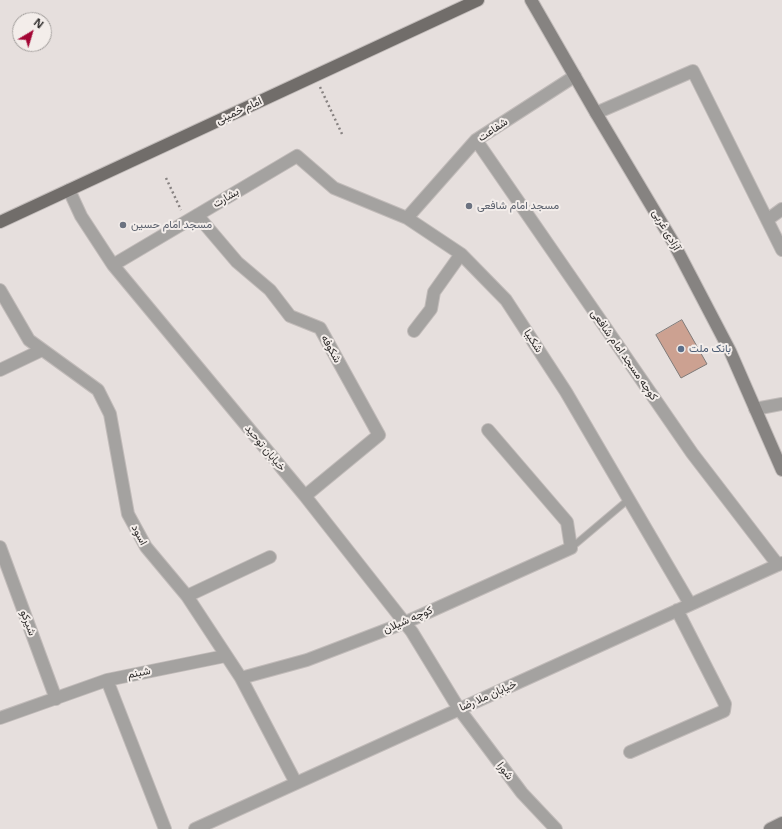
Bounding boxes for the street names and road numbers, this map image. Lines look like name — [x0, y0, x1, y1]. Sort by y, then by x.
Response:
street label: امام خمینی — [214, 95, 264, 127]
street label: شفاعت — [476, 115, 510, 145]
street label: بشارت — [211, 185, 241, 211]
street label: آزادی غربی — [649, 207, 683, 253]
street label: کوچه مسجد امام شافعی — [588, 307, 660, 403]
street label: شکیبا — [521, 327, 545, 355]
street label: شکوفه — [318, 333, 344, 365]
street label: خیابان توحید — [242, 422, 288, 474]
street label: اسود — [128, 522, 150, 548]
street label: کوچه شیلان — [381, 604, 435, 636]
street label: شیرکو — [17, 609, 39, 637]
street label: شبنم — [126, 664, 152, 682]
street label: خیابان ملا رضا — [457, 678, 519, 714]
street label: شورا — [494, 759, 516, 783]

